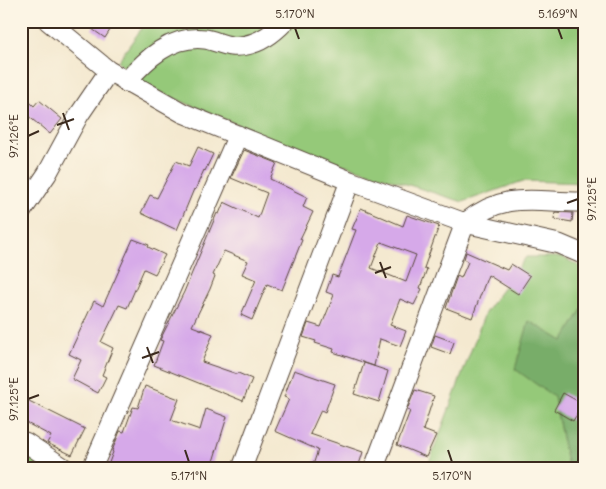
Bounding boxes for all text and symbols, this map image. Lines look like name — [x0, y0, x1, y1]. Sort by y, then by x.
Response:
text: 5.170°N — [275, 6, 315, 21]
text: 5.169°N — [538, 6, 578, 21]
text: 97.126°E — [6, 114, 21, 158]
text: 97.125°E — [584, 177, 599, 221]
text: 97.125°E — [6, 377, 21, 421]
text: 5.171°N — [171, 468, 207, 483]
text: 5.170°N — [432, 468, 472, 483]

